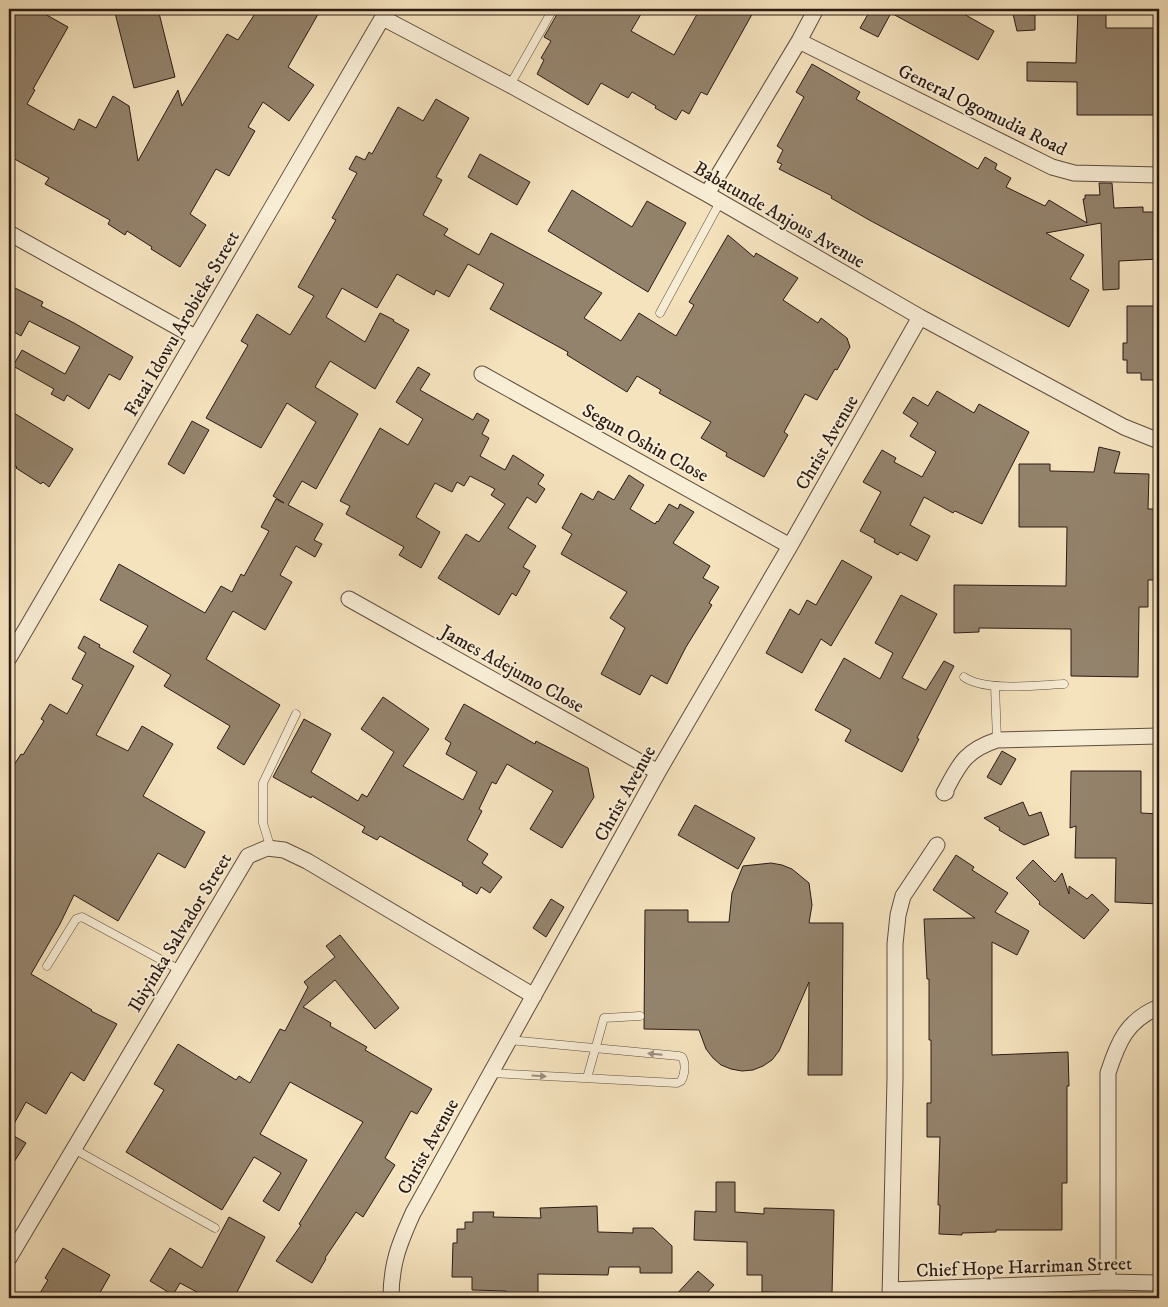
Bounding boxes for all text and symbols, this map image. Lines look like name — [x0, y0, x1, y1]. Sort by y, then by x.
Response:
street label: General Ogomudia Road — [894, 59, 1071, 161]
street label: Babatunde Anjous Avenue — [690, 157, 869, 274]
street label: Fatai Idowu Arobieke Street — [120, 227, 245, 421]
street label: Christ Avenue — [791, 391, 864, 494]
street label: Segun Oshin Close — [578, 399, 712, 488]
street label: James Adejumo Close — [435, 619, 588, 718]
street label: Christ Avenue — [590, 742, 661, 846]
street label: Ibiyinka Salvador Street — [124, 849, 237, 1017]
one-way arrow — [646, 1050, 662, 1058]
one-way arrow — [532, 1072, 548, 1080]
street label: Christ Avenue — [393, 1095, 464, 1199]
street label: Chief Hope Harriman Street — [916, 1252, 1132, 1283]

